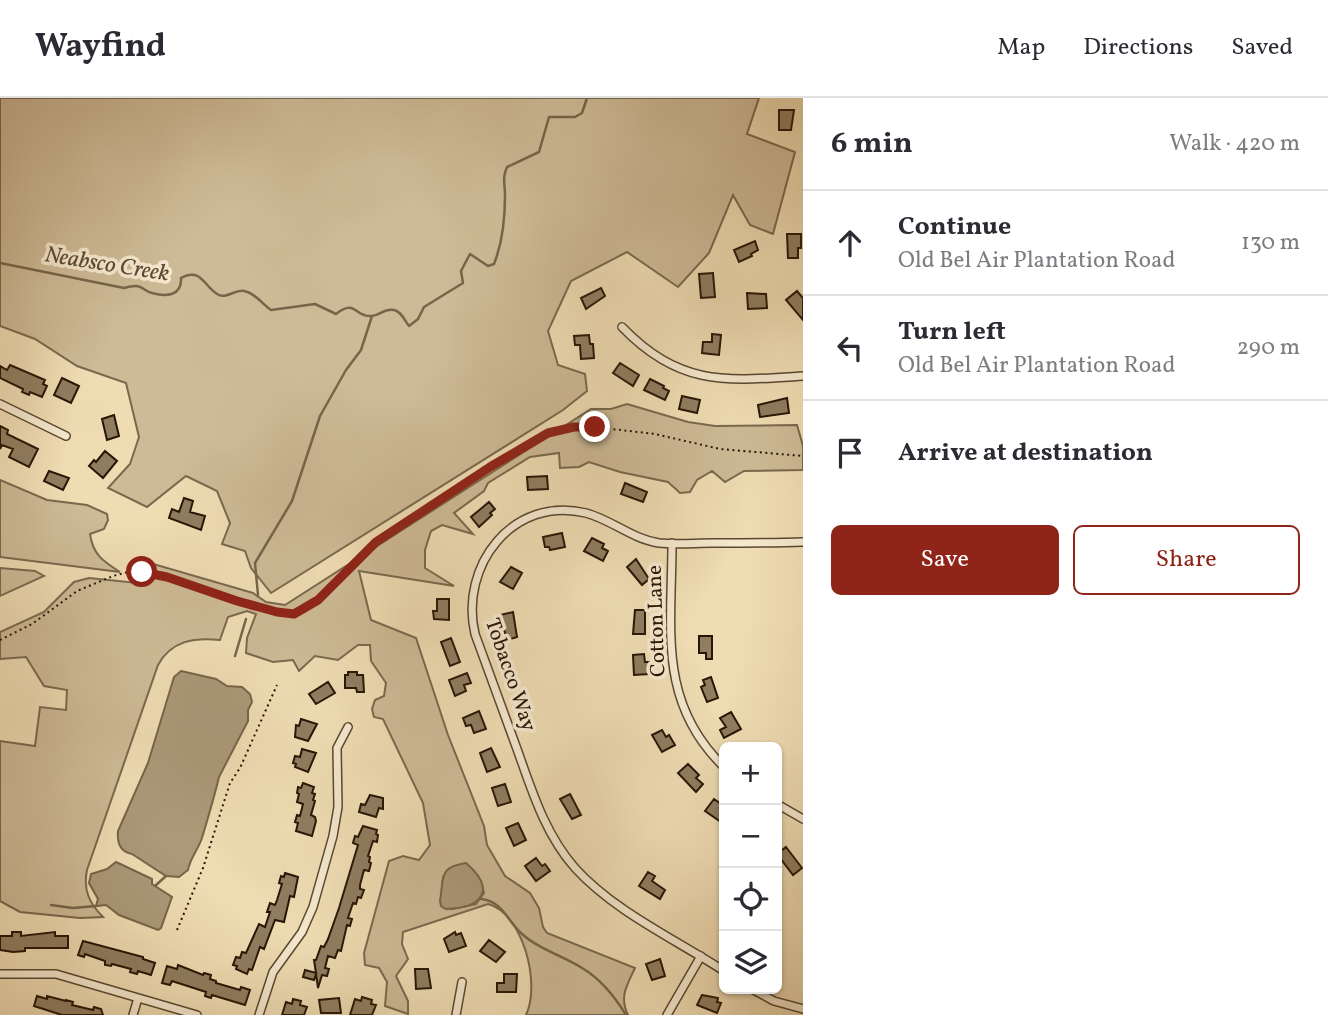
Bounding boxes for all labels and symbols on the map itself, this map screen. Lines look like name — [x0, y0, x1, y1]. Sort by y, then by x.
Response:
water label: Neabsco Creek — [42, 239, 172, 291]
route end — [579, 411, 610, 442]
route start — [126, 556, 157, 587]
street label: Cotton Lane — [641, 565, 673, 677]
street label: Tobacco Way — [477, 614, 543, 736]

